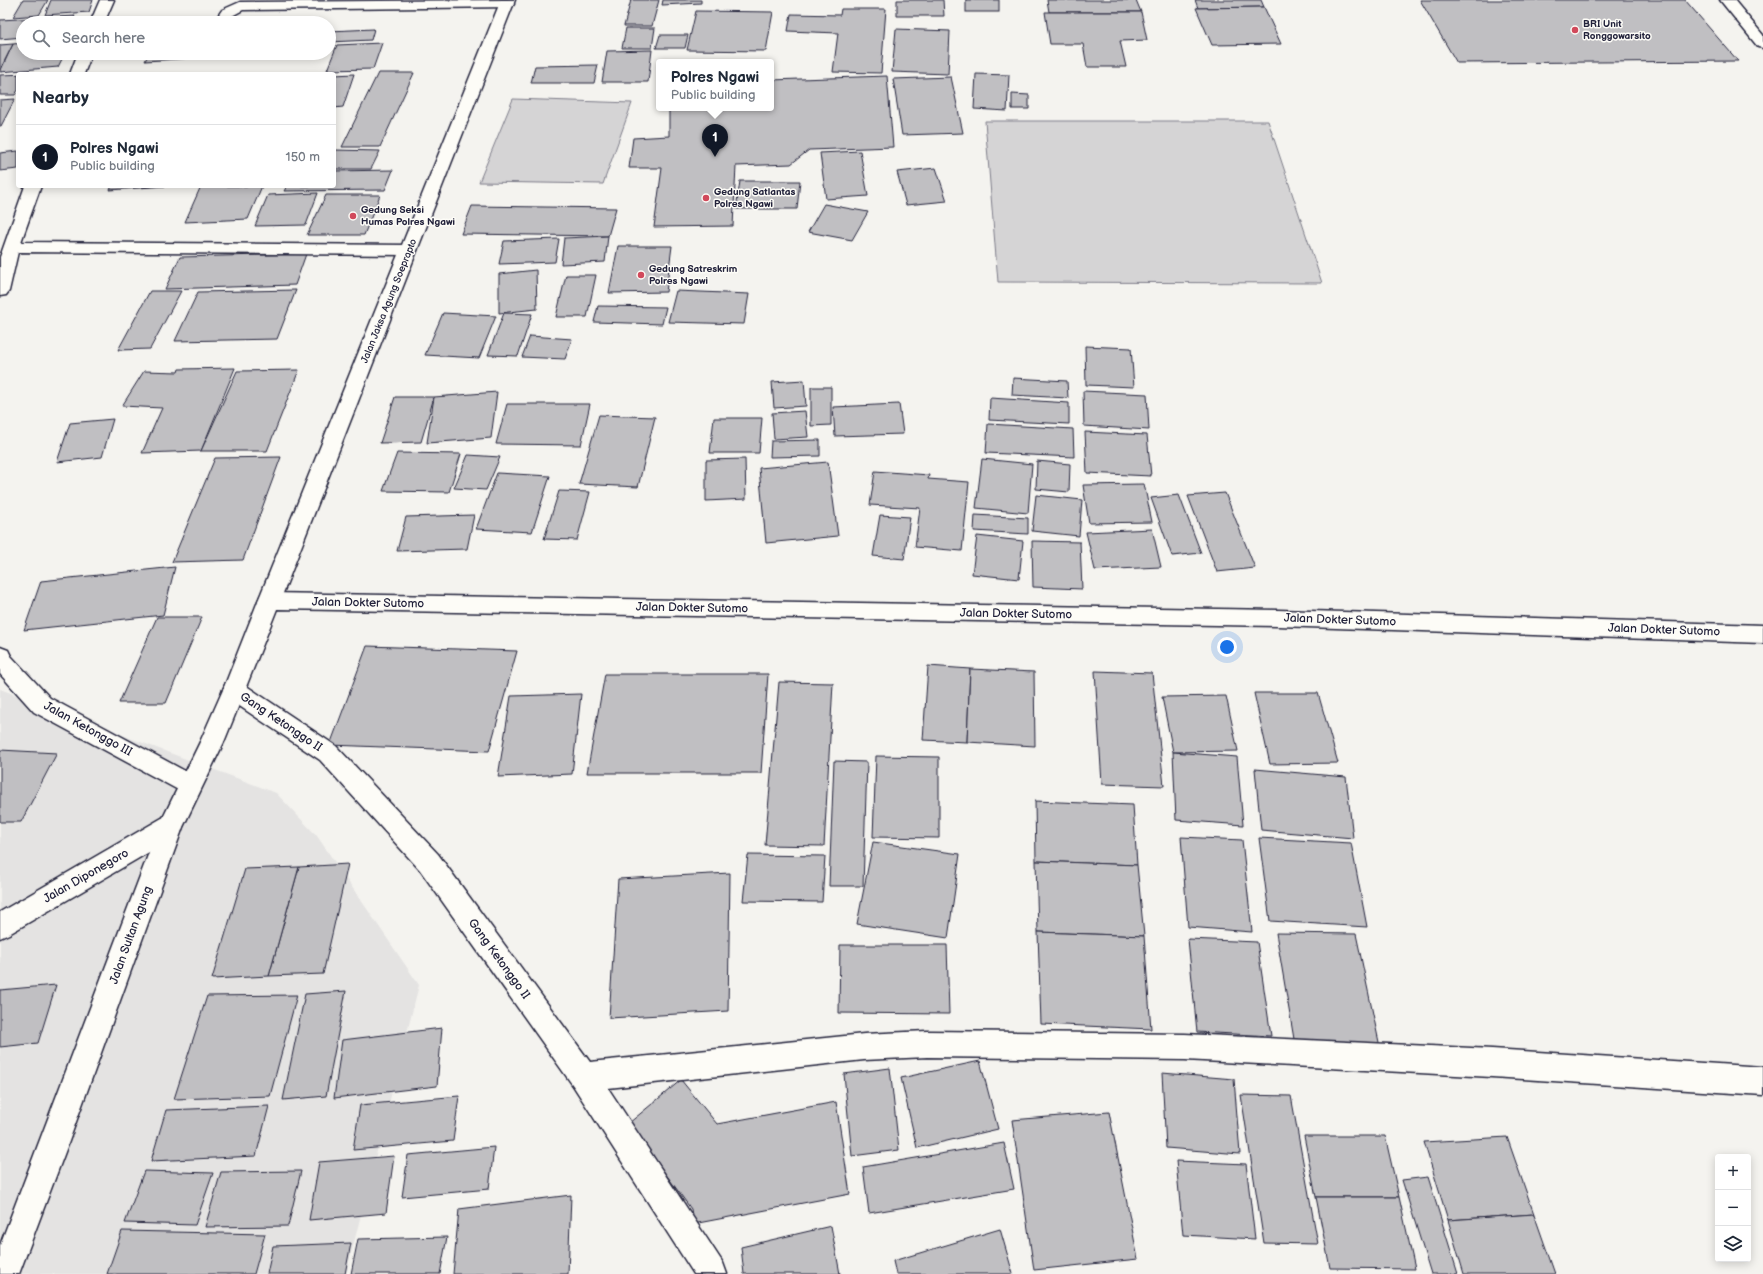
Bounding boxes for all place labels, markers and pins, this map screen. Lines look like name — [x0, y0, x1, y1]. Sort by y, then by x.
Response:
place label: BRI Unit Ronggowarsito — [1583, 18, 1651, 42]
marker: BRI Unit Ronggowarsito — [1570, 25, 1580, 35]
pin: 1 — [702, 124, 728, 157]
place label: Gedung Satlantas Polres Ngawi — [714, 186, 795, 210]
marker: Gedung Satlantas Polres Ngawi — [701, 193, 711, 203]
place label: Gedung Seksi Humas Polres Ngawi — [361, 204, 455, 228]
marker: Gedung Seksi Humas Polres Ngawi — [348, 211, 358, 221]
place label: Gedung Satreskrim Polres Ngawi — [649, 263, 738, 287]
marker: Gedung Satreskrim Polres Ngawi — [636, 270, 646, 280]

